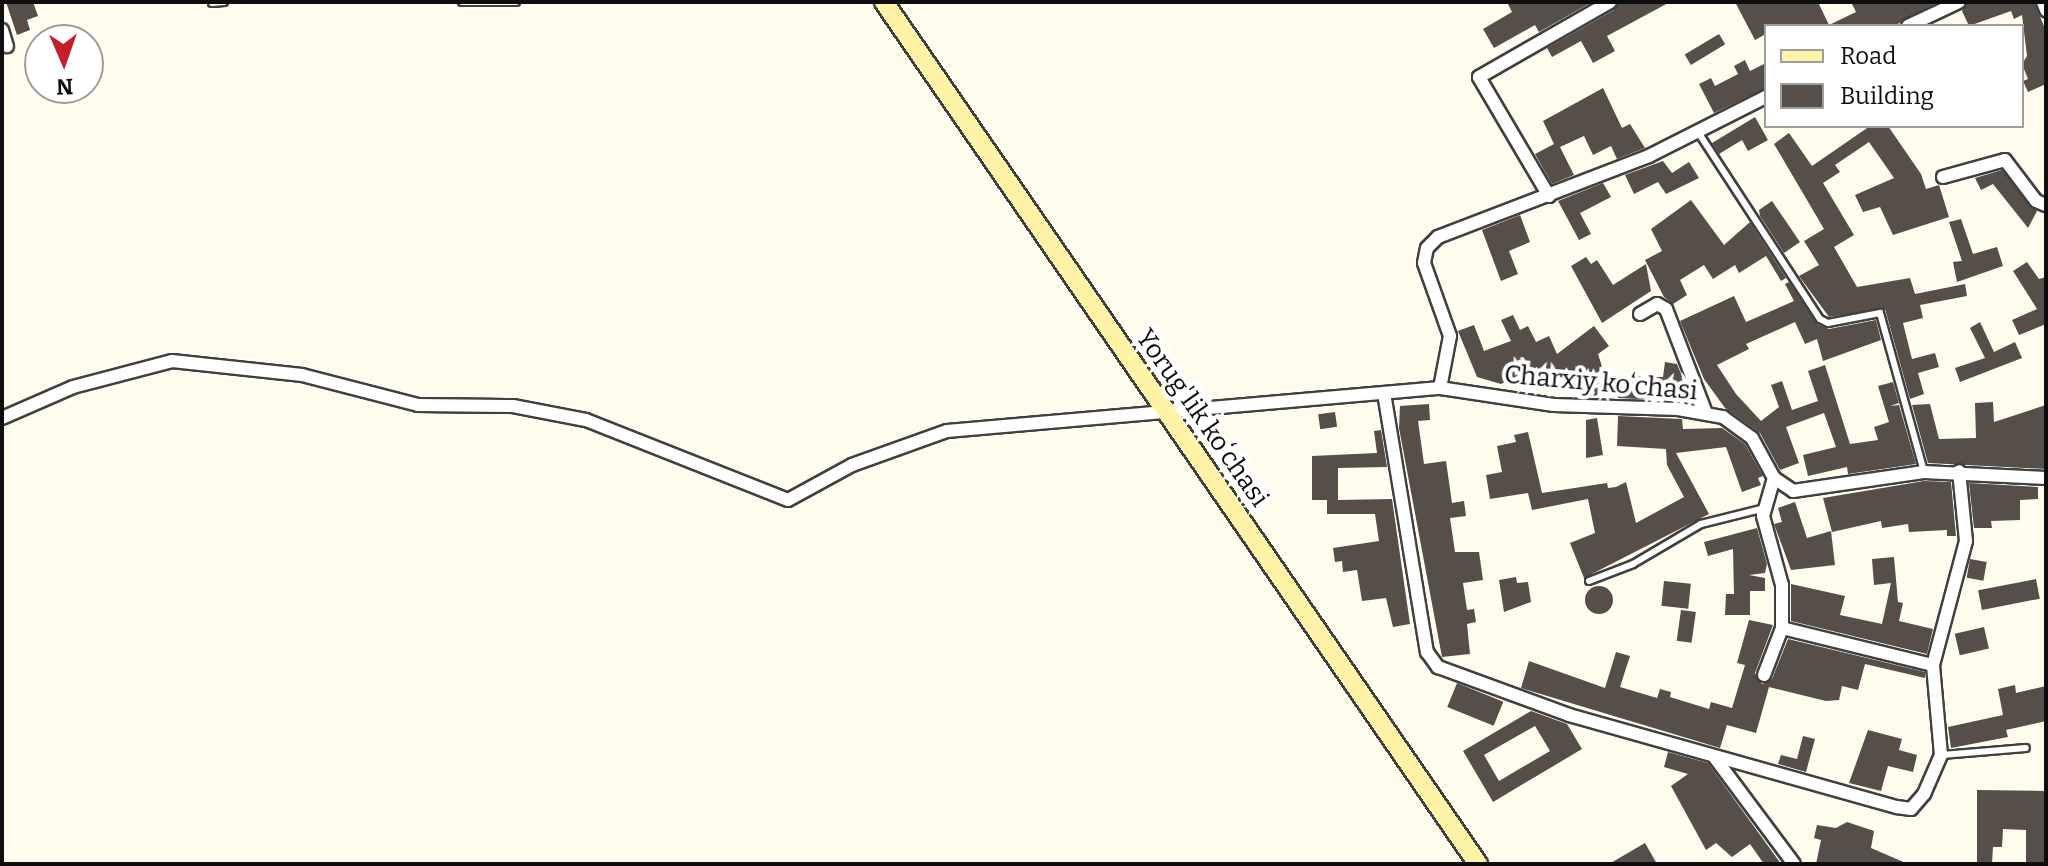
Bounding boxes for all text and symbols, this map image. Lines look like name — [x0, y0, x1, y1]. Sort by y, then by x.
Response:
north arrow — [24, 24, 104, 104]
legend — [1764, 24, 2024, 128]
text: Road — [1840, 42, 1896, 70]
text: N — [56, 73, 74, 100]
text: Building — [1840, 82, 1934, 110]
street label: Yorug'lik koʻchasi — [1129, 323, 1275, 513]
street label: Charxiy koʻchasi — [1503, 359, 1699, 407]

